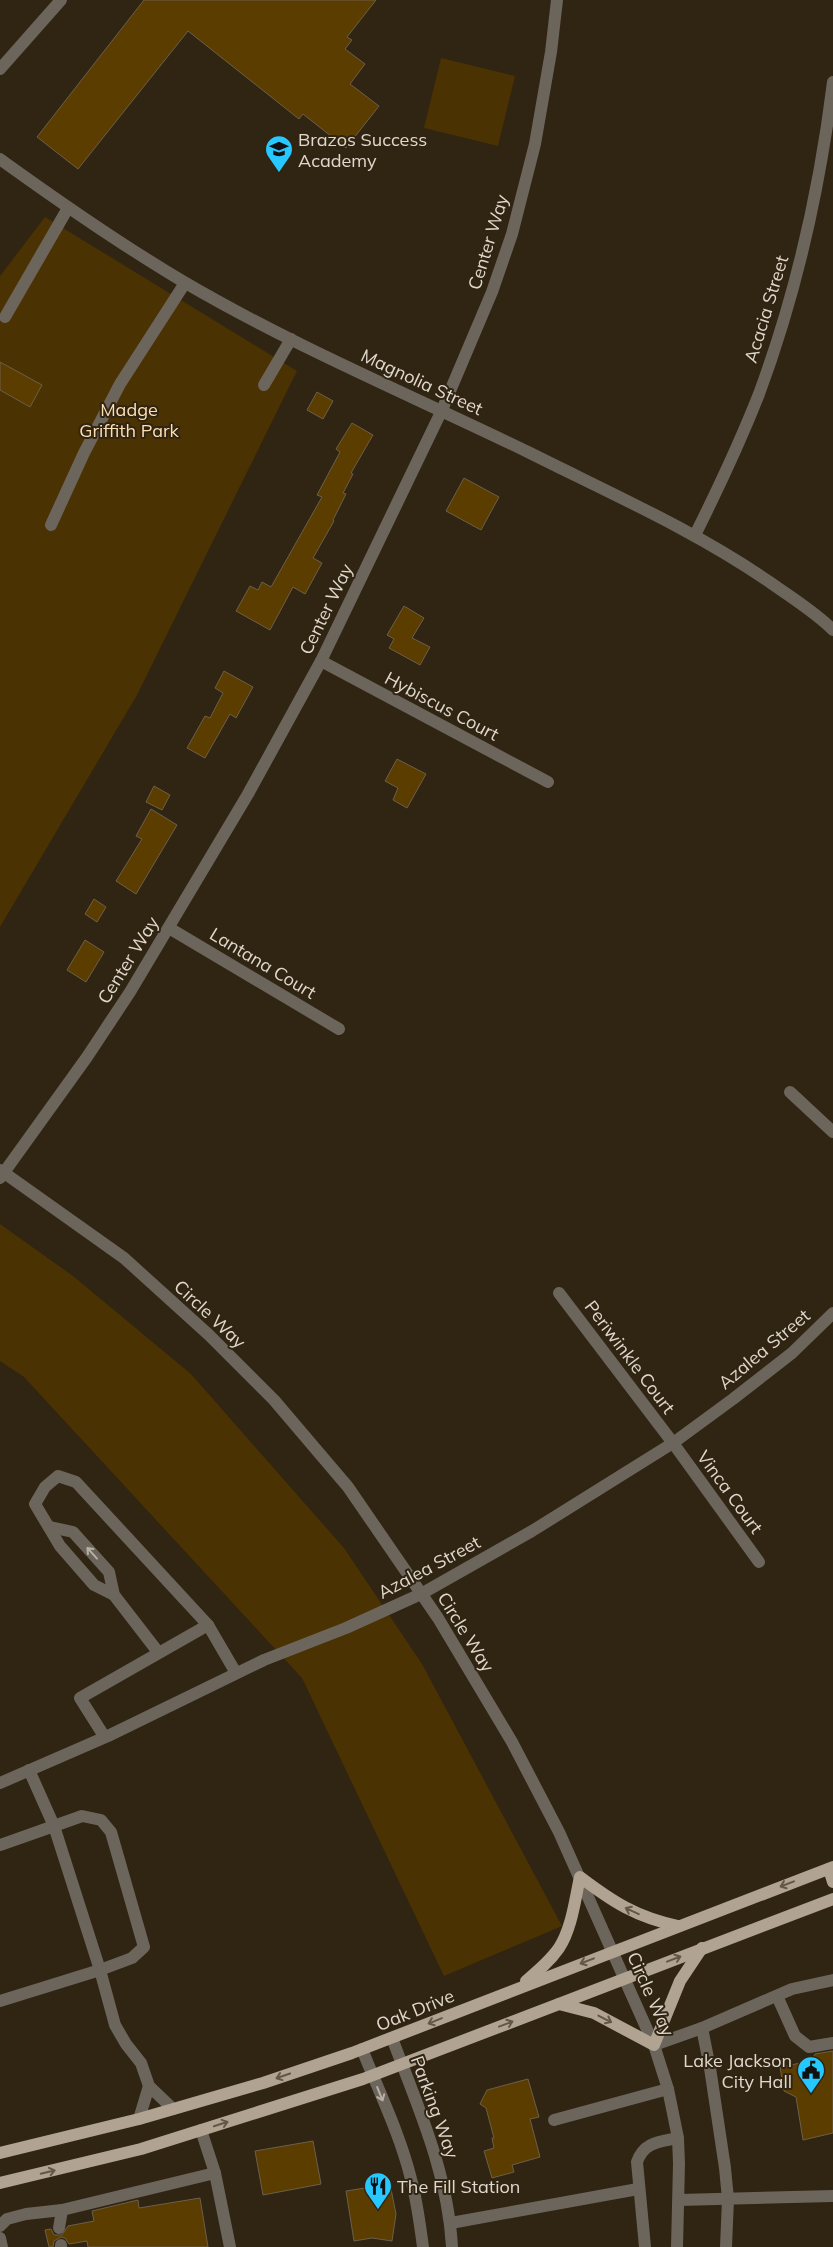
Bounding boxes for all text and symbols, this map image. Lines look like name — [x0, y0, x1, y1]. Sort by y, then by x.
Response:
place label: Brazos Success Academy — [298, 128, 427, 172]
school or university icon: Brazos Success Academy — [264, 134, 294, 173]
street label: Center Way — [463, 191, 514, 292]
street label: Acacia Street — [739, 252, 793, 366]
street label: Magnolia Street — [357, 344, 487, 420]
park label: Madge Griffith Park — [79, 398, 179, 442]
street label: Center Way — [294, 559, 358, 658]
street label: Hybiscus Court — [381, 666, 503, 746]
street label: Center Way — [92, 912, 164, 1008]
street label: Lantana Court — [206, 922, 320, 1004]
street label: Circle Way — [169, 1275, 251, 1353]
street label: Periwinkle Court — [580, 1296, 680, 1418]
street label: Azalea Street — [713, 1304, 815, 1394]
street label: Vinca Court — [692, 1446, 768, 1538]
street label: Azalea Street — [374, 1530, 484, 1604]
one-way arrow — [87, 1547, 99, 1560]
street label: Circle Way — [432, 1588, 500, 1677]
one-way arrow — [780, 1880, 795, 1889]
one-way arrow — [625, 1906, 640, 1915]
street label: Circle Way — [622, 1948, 680, 2040]
one-way arrow — [666, 1954, 681, 1963]
one-way arrow — [579, 1957, 595, 1966]
street label: Oak Drive — [373, 1984, 457, 2036]
one-way arrow — [597, 2015, 612, 2024]
one-way arrow — [428, 2017, 444, 2026]
one-way arrow — [499, 2019, 514, 2028]
place label: Lake Jackson City Hall — [683, 2049, 792, 2093]
street label: Parking Way — [406, 2053, 464, 2162]
public building icon: Lake Jackson City Hall — [796, 2055, 826, 2094]
one-way arrow — [275, 2072, 291, 2081]
one-way arrow — [376, 2086, 385, 2102]
one-way arrow — [212, 2118, 228, 2128]
one-way arrow — [39, 2167, 55, 2177]
restaurant icon: The Fill Station — [363, 2171, 393, 2210]
place label: The Fill Station — [397, 2175, 520, 2198]

